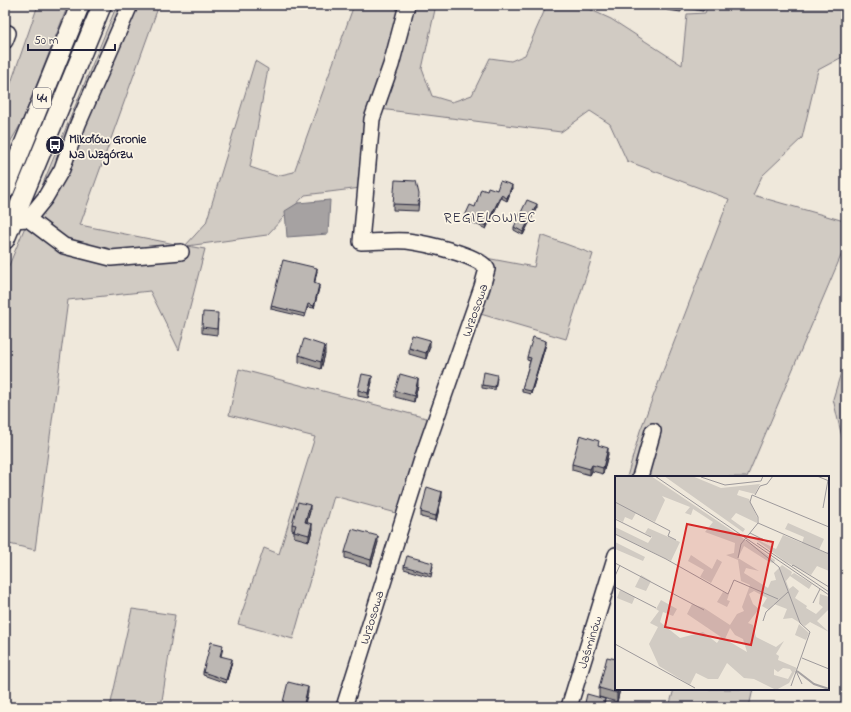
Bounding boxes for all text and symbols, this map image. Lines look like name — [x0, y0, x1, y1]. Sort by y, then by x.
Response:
scale bar — [28, 26, 115, 52]
text: 50 m — [34, 32, 58, 50]
road number: 44 — [33, 88, 51, 108]
place label: Mikołów Gronie Na Wzgórzu — [69, 130, 147, 166]
bus stop icon: Mikołów Gronie Na Wzgórzu — [44, 134, 66, 156]
district label: REGIELOWIEC — [444, 208, 536, 229]
street label: Wrzosowa — [457, 281, 493, 340]
inset map — [615, 476, 829, 690]
street label: Wrzosowa — [355, 588, 390, 647]
street label: Jaśminów — [573, 613, 608, 671]

